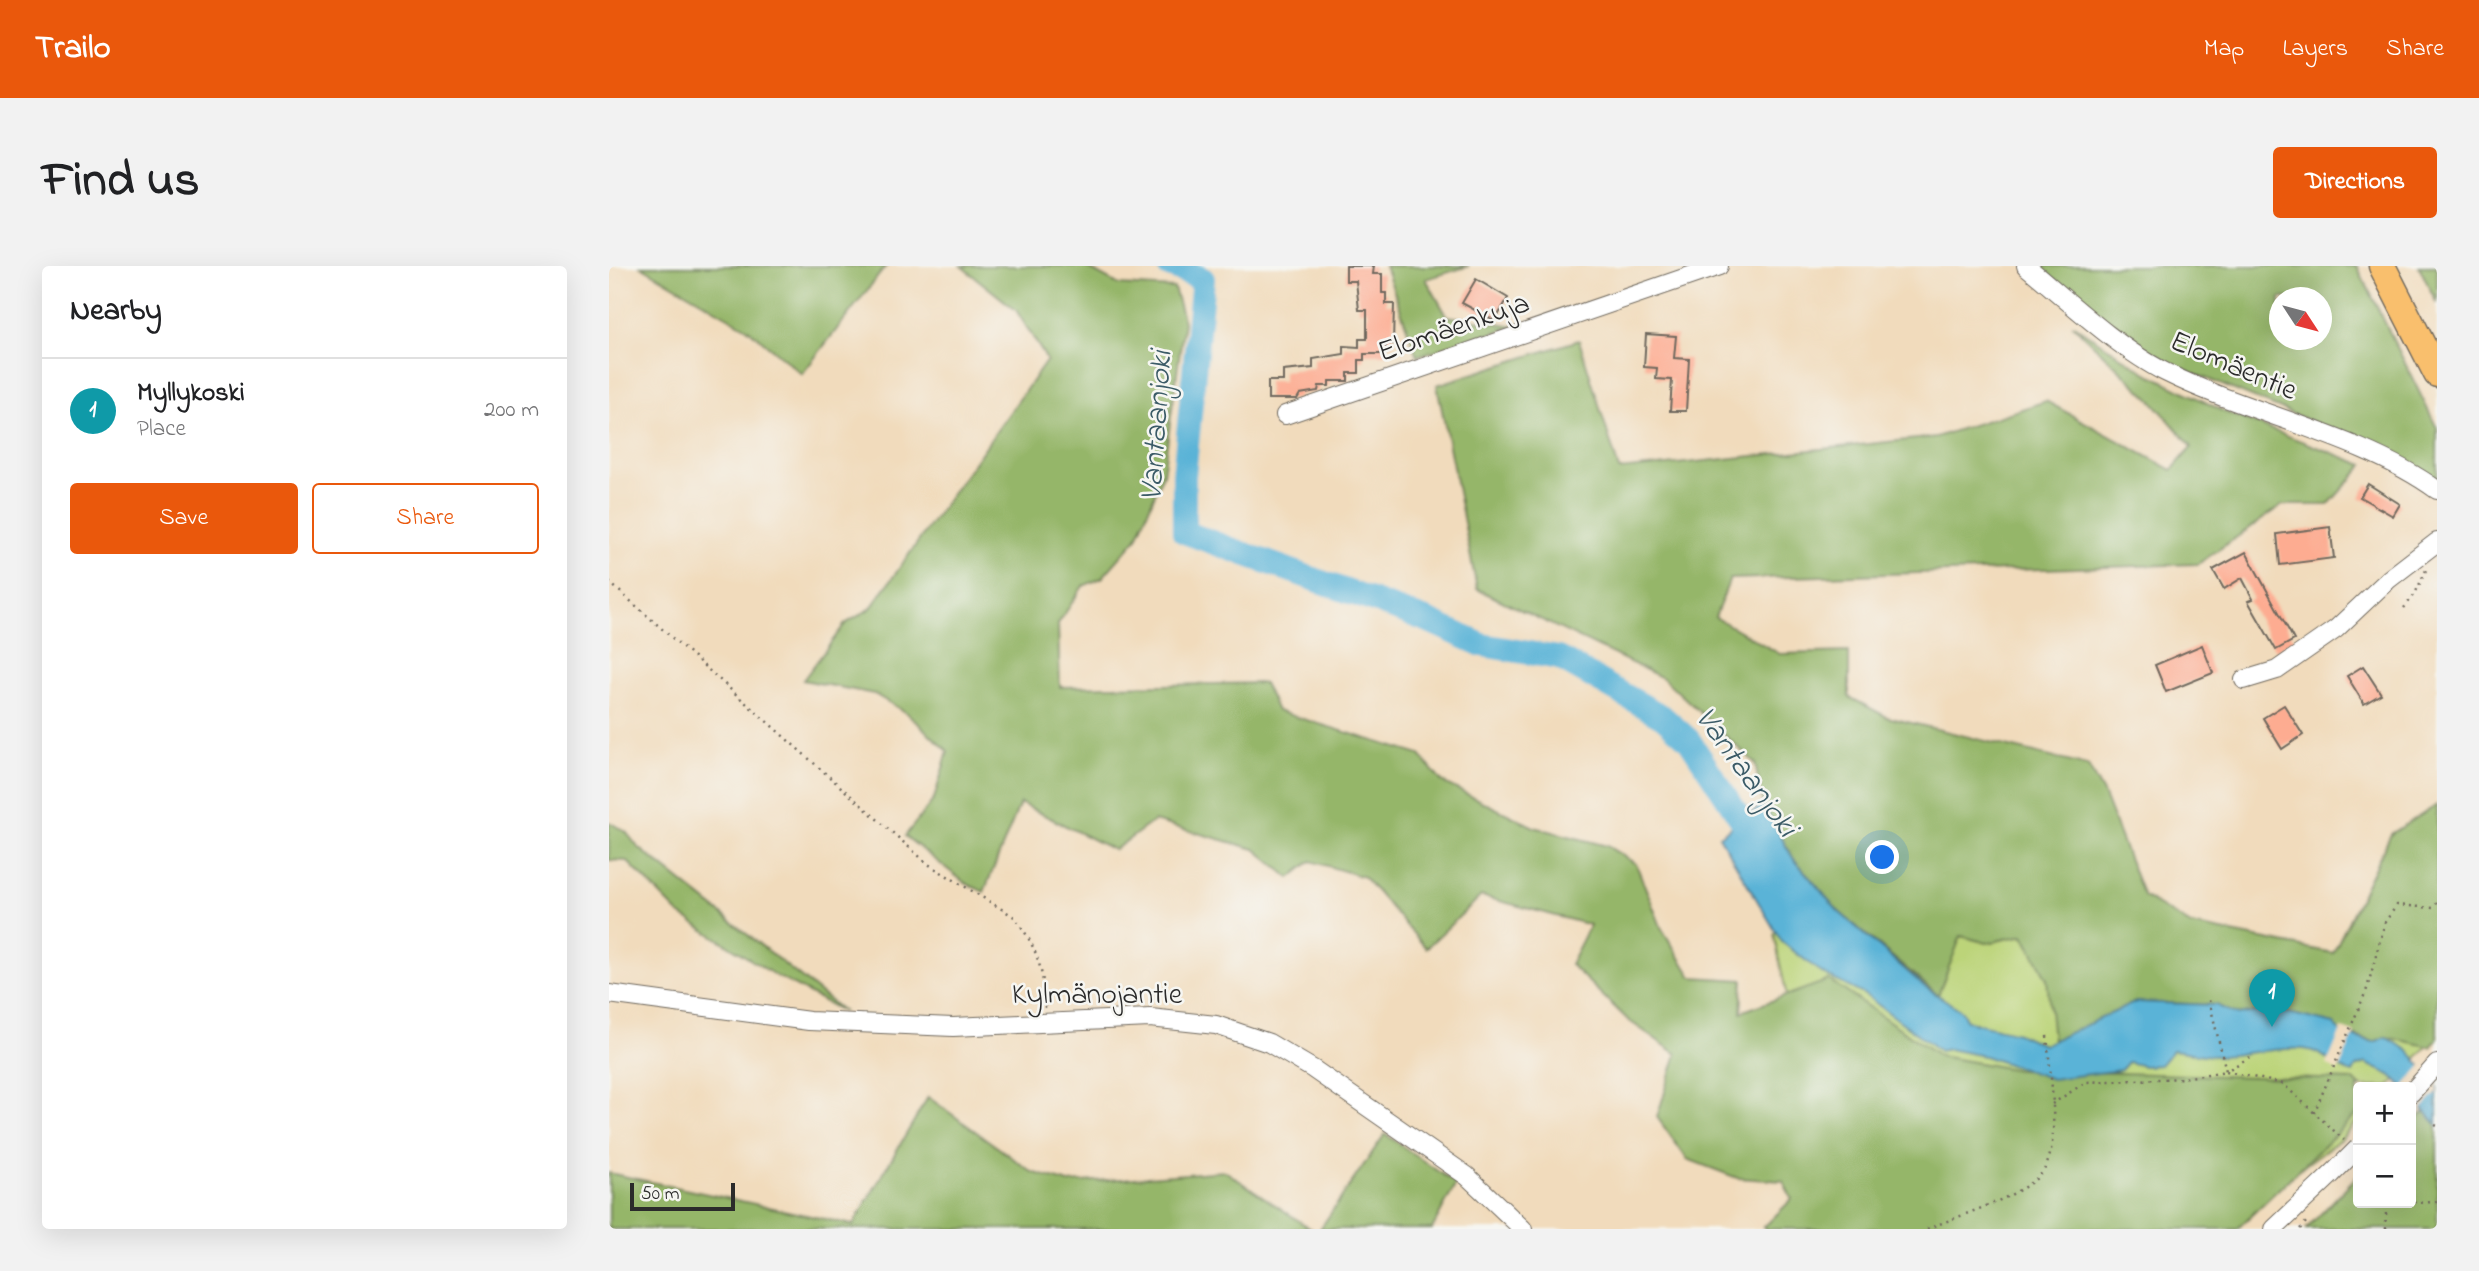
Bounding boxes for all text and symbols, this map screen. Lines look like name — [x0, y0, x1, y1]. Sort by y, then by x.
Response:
text: Trailo — [35, 25, 111, 73]
text: Map — [2204, 32, 2244, 67]
text: Layers — [2282, 32, 2348, 67]
text: Share — [2386, 32, 2444, 67]
text: Find us — [42, 146, 199, 218]
button: Directions — [2273, 147, 2437, 218]
street label: Elomäenkuja — [1372, 282, 1536, 376]
north arrow — [2269, 287, 2332, 350]
text: Nearby — [70, 290, 162, 334]
street label: Elomäentie — [2163, 320, 2304, 414]
water label: Vantaanjoki — [1129, 346, 1187, 503]
text: Myllykoski — [137, 375, 245, 413]
text: 1 — [89, 394, 97, 427]
text: 200 m — [484, 394, 539, 427]
text: Place — [137, 413, 186, 446]
button: Save — [70, 483, 298, 554]
button: Share — [312, 483, 539, 554]
water label: Vantaanjoki — [1682, 698, 1810, 851]
your location — [1865, 840, 1899, 874]
pin: 1 — [2249, 969, 2295, 1027]
street label: Kylmänojantie — [1012, 974, 1183, 1018]
map controls — [2353, 1082, 2416, 1208]
button: + — [2353, 1082, 2416, 1145]
button: − — [2353, 1145, 2416, 1208]
scale bar — [630, 1180, 735, 1212]
text: 50 m — [641, 1181, 680, 1208]

